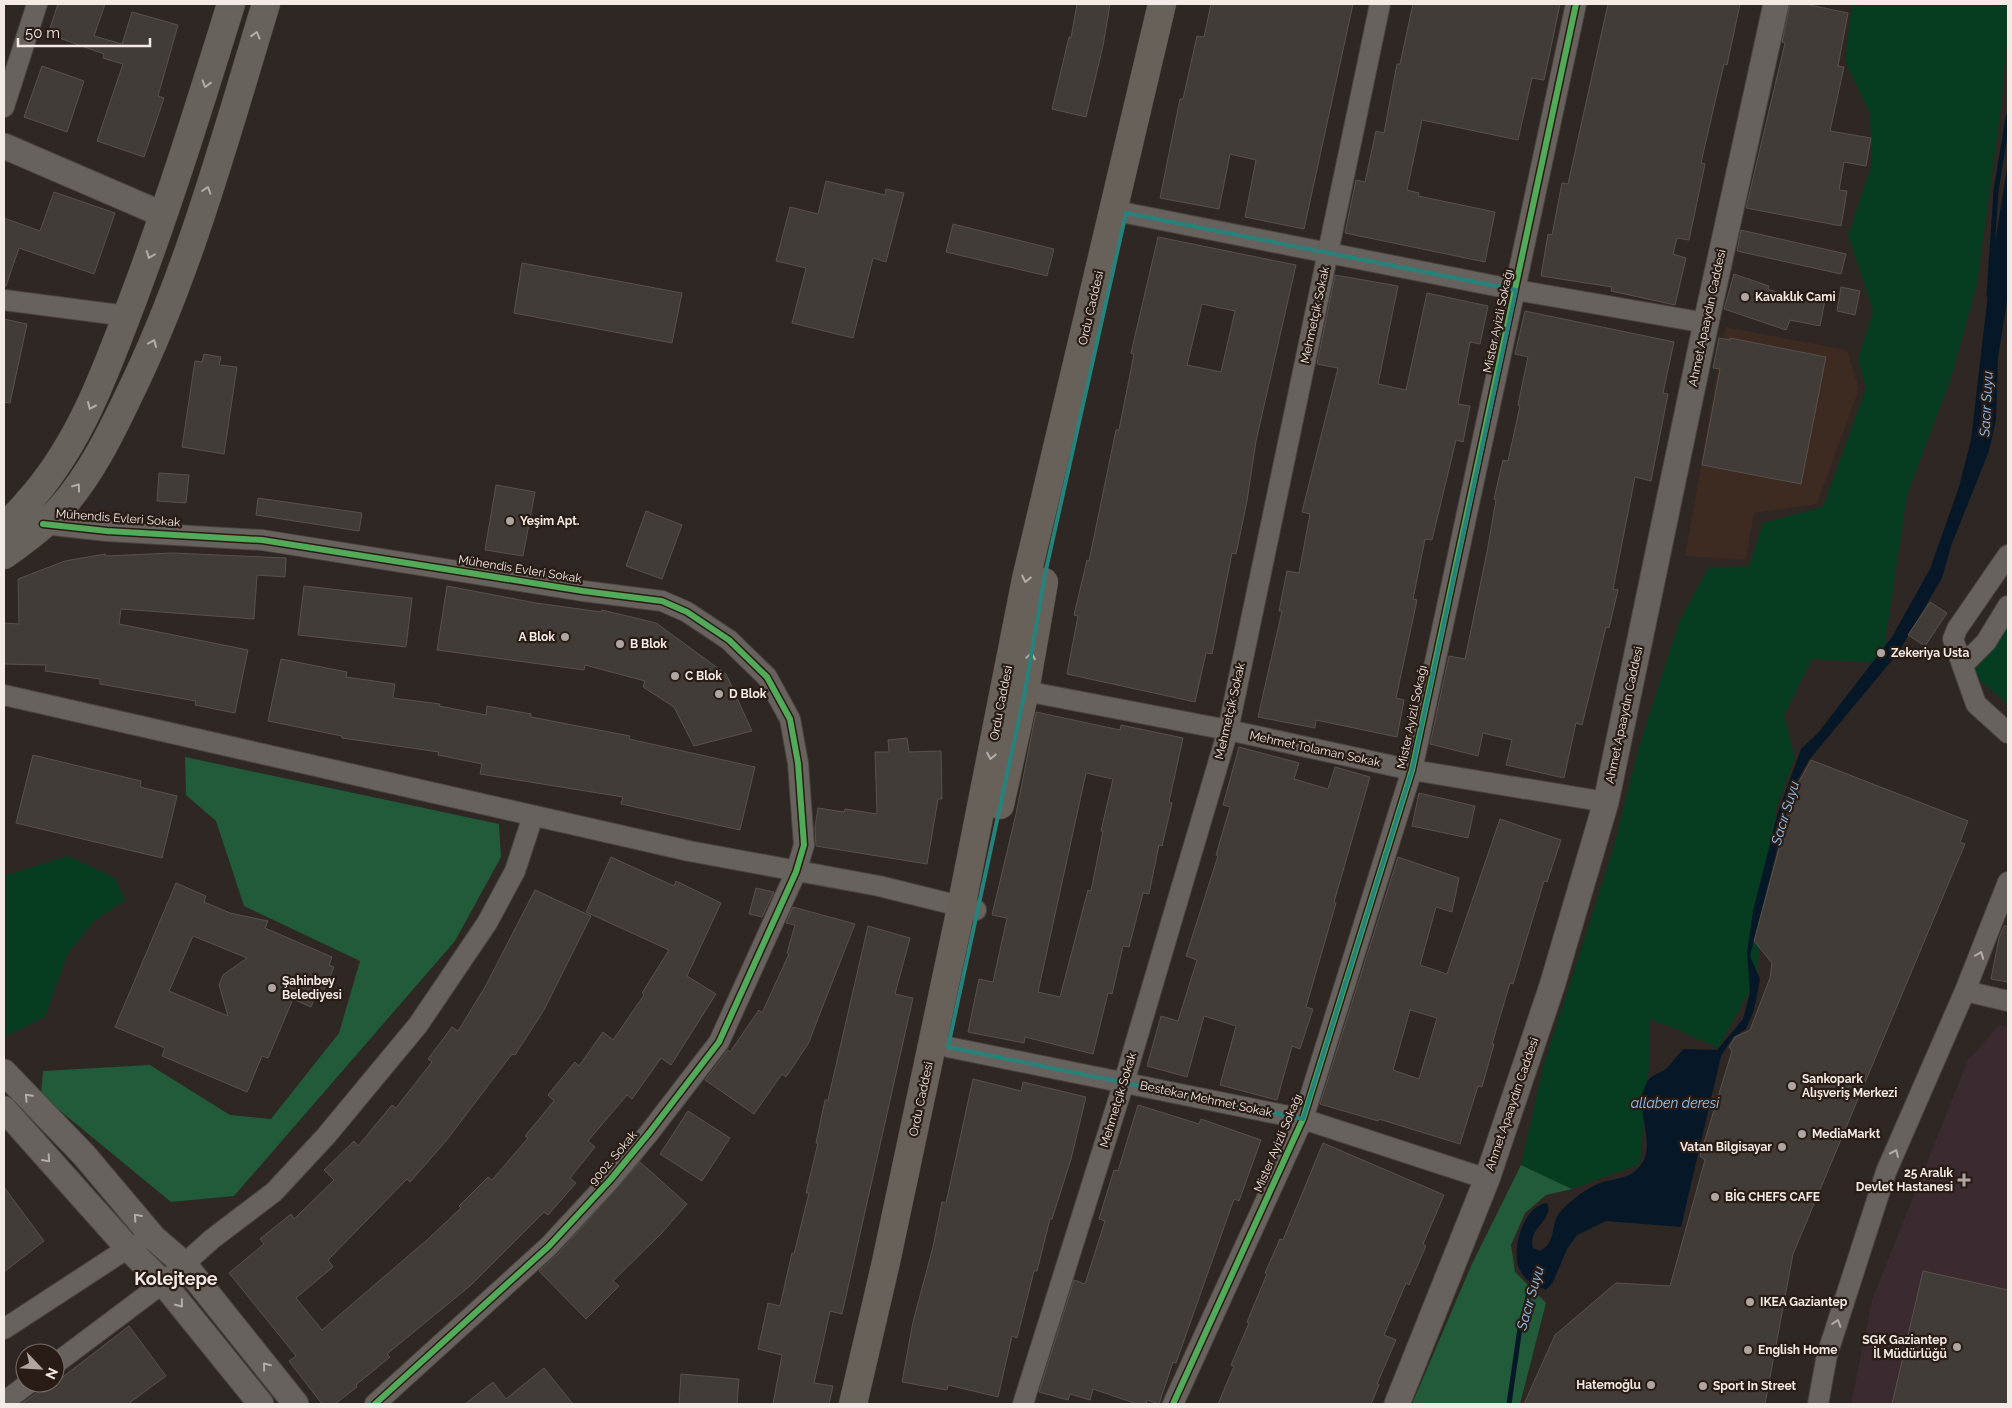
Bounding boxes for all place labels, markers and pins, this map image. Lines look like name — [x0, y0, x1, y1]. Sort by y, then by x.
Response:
place label: Kavaklık Cami — [1755, 290, 1835, 304]
marker: Kavaklık Cami — [1739, 291, 1751, 303]
place label: Yeşim Apt. — [520, 514, 580, 528]
marker: Yeşim Apt. — [504, 515, 516, 527]
place label: A Blok — [518, 630, 555, 644]
marker: A Blok — [559, 631, 571, 643]
place label: B Blok — [630, 637, 667, 651]
marker: B Blok — [614, 638, 626, 650]
place label: Zekeriya Usta — [1891, 646, 1969, 660]
marker: Zekeriya Usta — [1875, 647, 1887, 659]
place label: C Blok — [685, 669, 722, 683]
marker: C Blok — [669, 670, 681, 682]
place label: D Blok — [729, 687, 767, 701]
marker: D Blok — [713, 688, 725, 700]
place label: Şahinbey Belediyesi — [282, 974, 342, 1002]
marker: Şahinbey Belediyesi — [266, 982, 278, 994]
place label: Sankopark Alışveriş Merkezi — [1802, 1072, 1897, 1100]
marker: Sankopark Alışveriş Merkezi — [1786, 1080, 1798, 1092]
place label: MediaMarkt — [1812, 1127, 1881, 1141]
marker: MediaMarkt — [1796, 1128, 1808, 1140]
place label: Vatan Bilgisayar — [1680, 1140, 1772, 1154]
marker: Vatan Bilgisayar — [1776, 1141, 1788, 1153]
place label: 25 Aralık Devlet Hastanesi — [1856, 1166, 1953, 1194]
marker: 25 Aralık Devlet Hastanesi — [1957, 1173, 1971, 1187]
place label: BİG CHEFS CAFE — [1725, 1189, 1820, 1204]
marker: BİG CHEFS CAFE — [1709, 1191, 1721, 1203]
place label: IKEA Gaziantep — [1760, 1295, 1848, 1309]
marker: IKEA Gaziantep — [1744, 1296, 1756, 1308]
place label: SGK Gaziantep İl Müdürlüğü — [1862, 1333, 1947, 1361]
marker: SGK Gaziantep İl Müdürlüğü — [1951, 1341, 1963, 1353]
place label: English Home — [1758, 1343, 1837, 1357]
marker: English Home — [1742, 1344, 1754, 1356]
place label: Hatemoğlu — [1576, 1378, 1641, 1392]
marker: Hatemoğlu — [1645, 1379, 1657, 1391]
place label: Sport In Street — [1713, 1379, 1797, 1393]
marker: Sport In Street — [1697, 1380, 1709, 1392]

